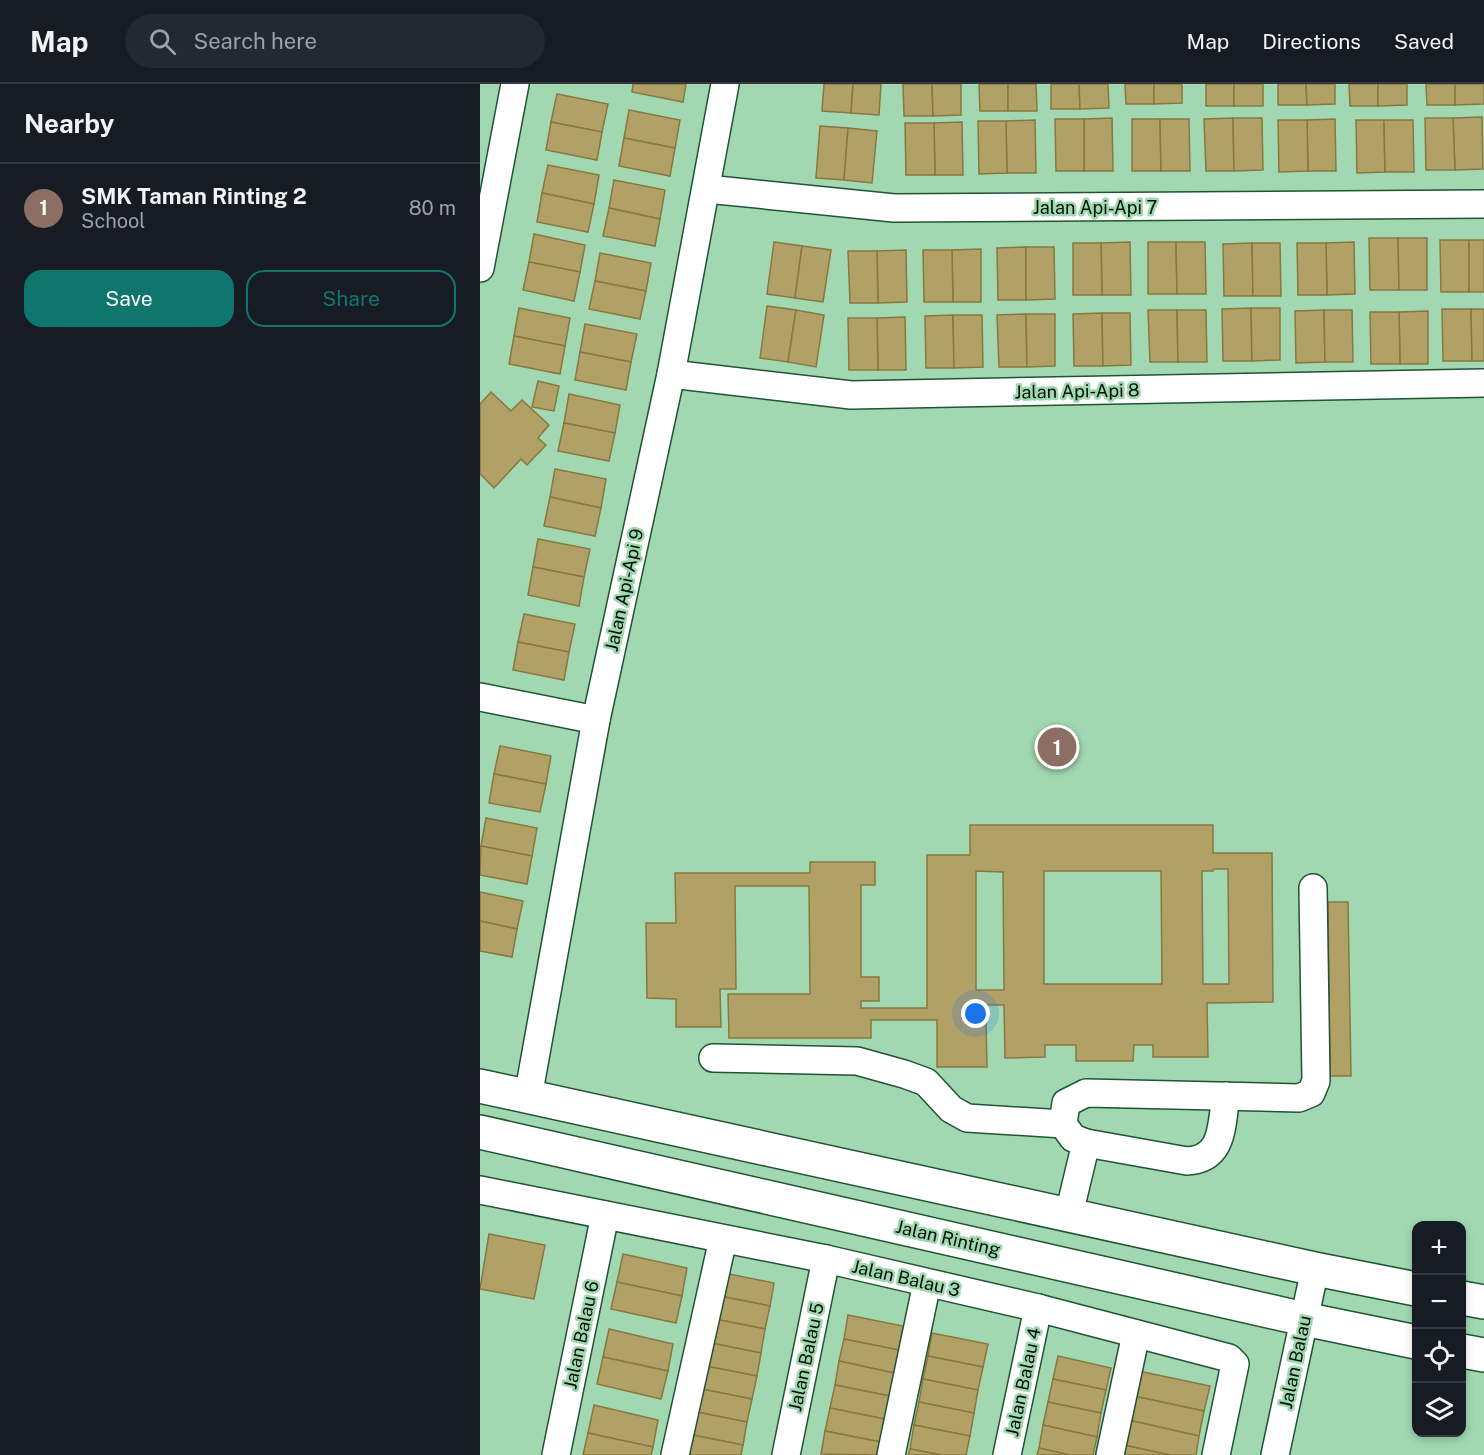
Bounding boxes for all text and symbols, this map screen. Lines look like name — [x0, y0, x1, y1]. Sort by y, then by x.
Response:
search box — [125, 14, 545, 68]
text: Map — [30, 25, 89, 58]
icon: search — [146, 25, 179, 58]
text: Search here — [194, 28, 317, 54]
text: Map — [1187, 29, 1229, 54]
text: Directions — [1262, 29, 1361, 54]
text: Saved — [1394, 29, 1454, 54]
text: Nearby — [24, 108, 114, 139]
text: SMK Taman Rinting 2 — [81, 183, 307, 209]
text: 1 — [39, 196, 48, 220]
text: 80 m — [409, 196, 456, 220]
street label: Jalan Api-Api 7 — [1033, 197, 1157, 218]
text: School — [81, 209, 145, 233]
button: Save — [24, 270, 234, 327]
button: Share — [246, 270, 456, 327]
street label: Jalan Api-Api 8 — [1014, 379, 1140, 403]
street label: Jalan Api-Api 9 — [601, 527, 647, 653]
pin: 1 — [1038, 724, 1076, 770]
your location — [961, 999, 990, 1028]
street label: Jalan Rinting — [894, 1216, 1002, 1260]
map controls — [1412, 1221, 1466, 1437]
button: + — [1412, 1221, 1466, 1275]
street label: Jalan Balau 3 — [850, 1255, 962, 1301]
button: − — [1412, 1275, 1466, 1329]
street label: Jalan Balau 6 — [559, 1279, 603, 1391]
street label: Jalan Balau 5 — [784, 1301, 828, 1413]
street label: Jalan Balau — [1275, 1313, 1315, 1411]
street label: Jalan Balau 4 — [1001, 1326, 1045, 1438]
button: locate — [1412, 1329, 1466, 1383]
button: layers — [1412, 1383, 1466, 1437]

